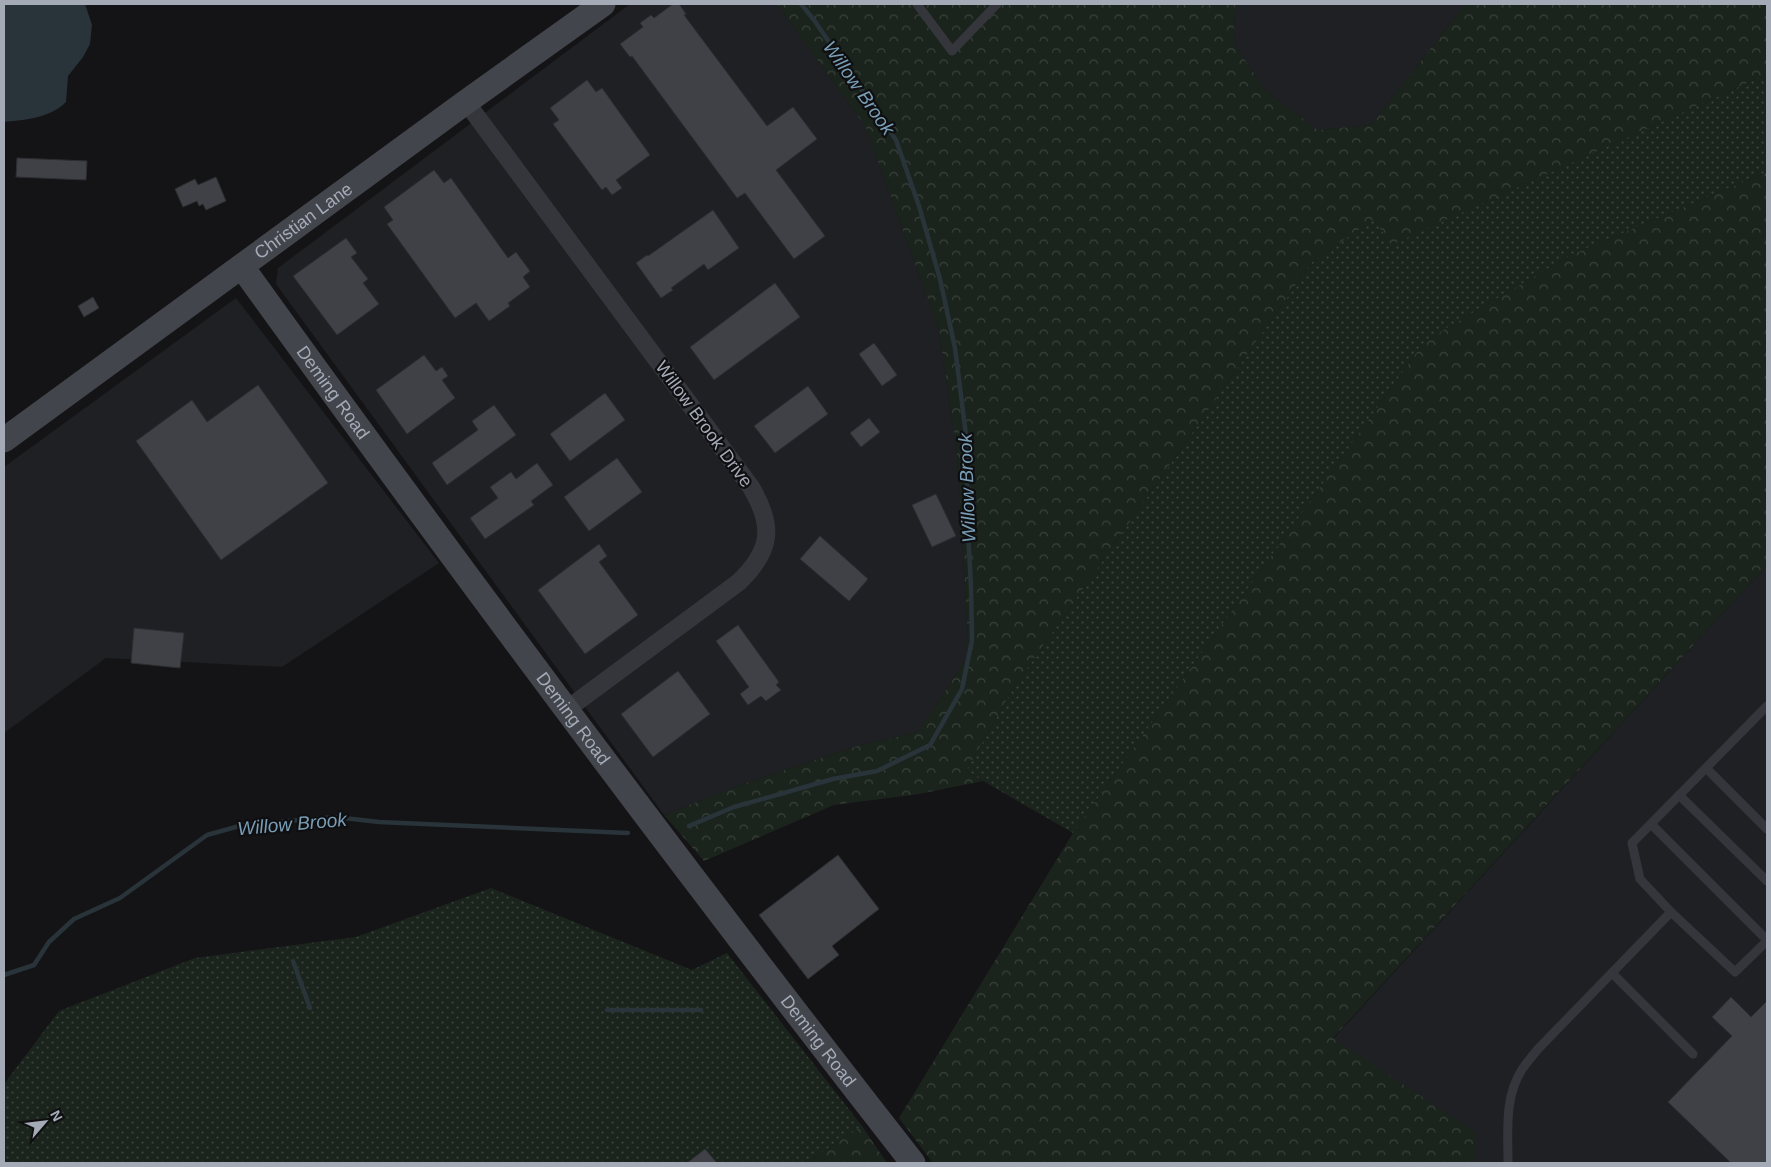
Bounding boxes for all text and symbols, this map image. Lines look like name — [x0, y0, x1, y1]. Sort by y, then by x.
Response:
water label: Willow Brook — [819, 37, 900, 140]
street label: Christian Lane — [251, 179, 356, 263]
street label: Deming Road — [292, 342, 373, 443]
street label: Willow Brook Drive — [652, 357, 756, 491]
water label: Willow Brook — [955, 431, 979, 543]
street label: Deming Road — [532, 668, 614, 769]
water label: Willow Brook — [236, 809, 349, 839]
street label: Deming Road — [777, 991, 860, 1091]
north arrow — [20, 1097, 70, 1147]
text: N — [47, 1108, 66, 1124]

